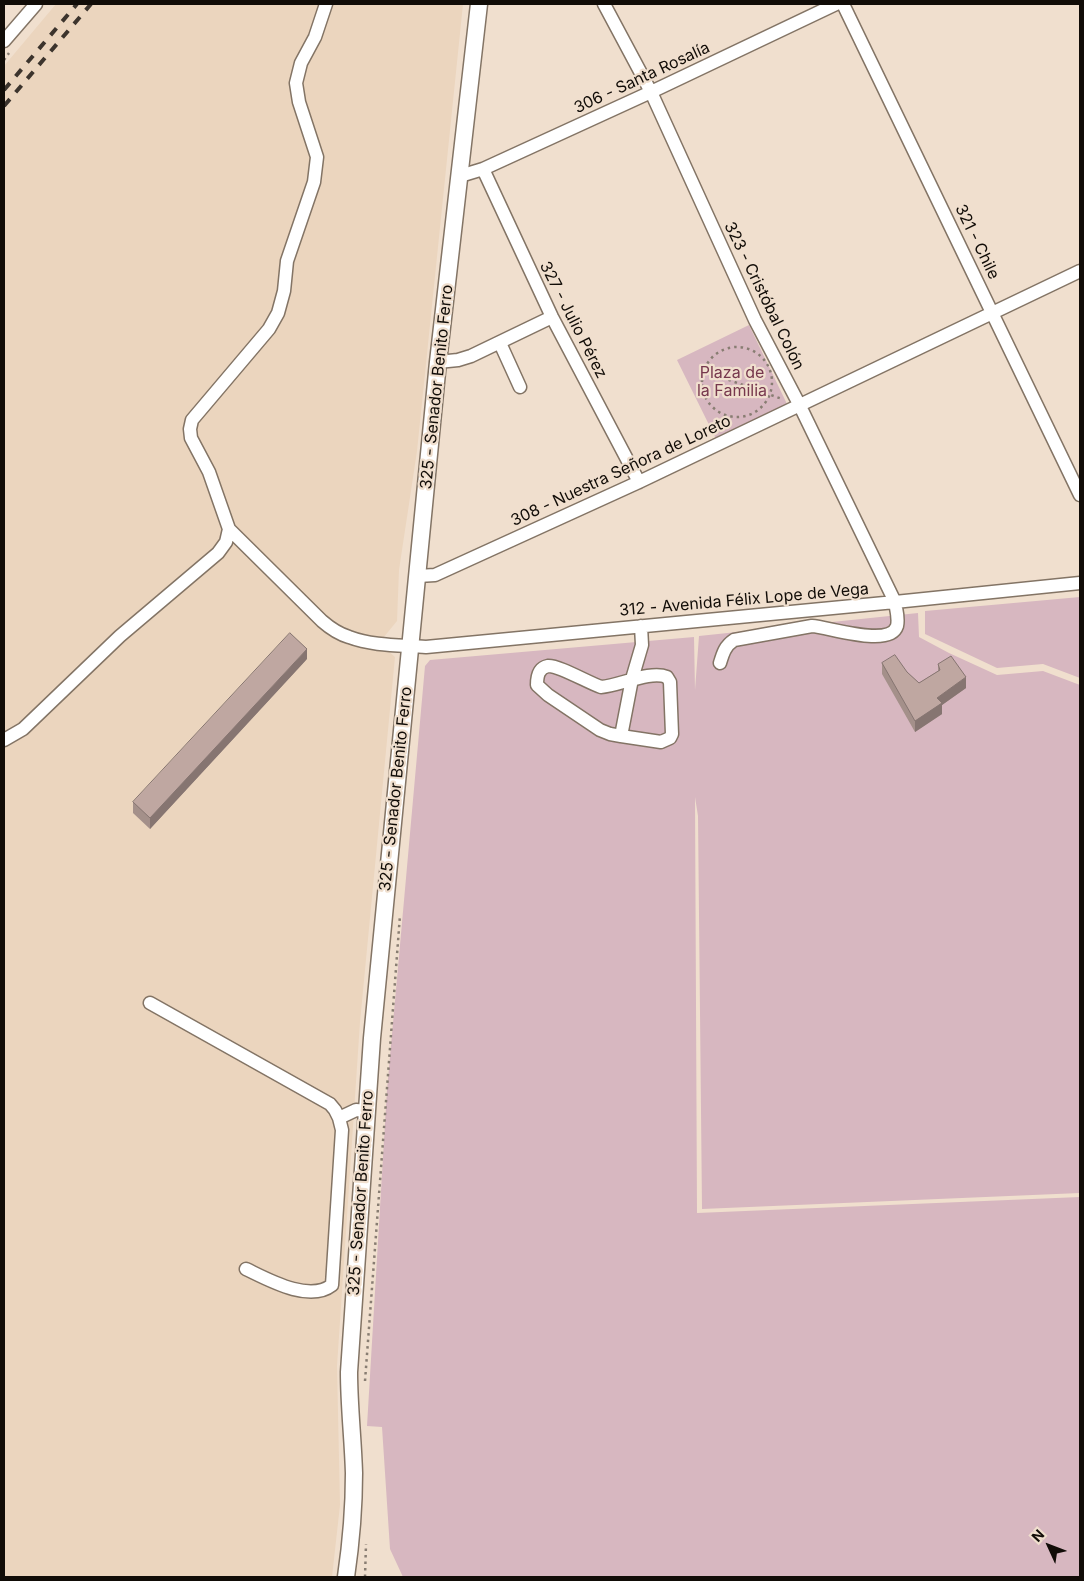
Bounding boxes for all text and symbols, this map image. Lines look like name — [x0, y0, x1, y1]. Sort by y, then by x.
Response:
street label: 306 - Santa Rosalía — [571, 38, 713, 118]
street label: 321 - Chile — [951, 202, 1003, 282]
street label: 323 - Cristóbal Colón — [720, 219, 808, 373]
street label: 327 - Julio Pérez — [535, 258, 611, 382]
street label: 325 - Senador Benito Ferro — [417, 284, 457, 490]
park label: Plaza de la Familia — [697, 363, 767, 401]
street label: 308 - Nuestra Señora de Loreto — [508, 411, 734, 531]
street label: 312 - Avenida Félix Lope de Vega — [618, 580, 870, 620]
street label: 325 - Senador Benito Ferro — [376, 686, 416, 892]
street label: 325 - Senador Benito Ferro — [344, 1090, 378, 1296]
north arrow — [1024, 1521, 1074, 1571]
text: N — [1028, 1526, 1048, 1545]

